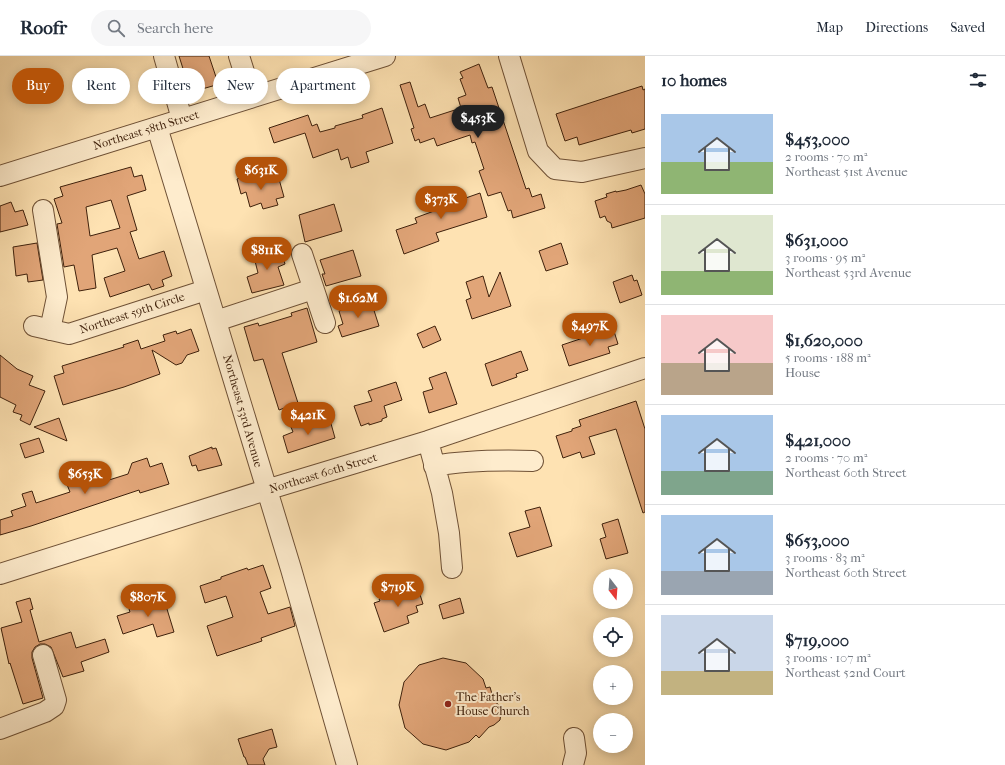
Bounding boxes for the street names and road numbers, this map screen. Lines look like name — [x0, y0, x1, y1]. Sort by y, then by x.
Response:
street label: Northeast 58th Street — [91, 107, 201, 153]
street label: Northeast 59th Circle — [78, 289, 186, 337]
street label: Northeast 53rd Avenue — [220, 353, 266, 469]
street label: Northeast 60th Street — [267, 450, 379, 496]

